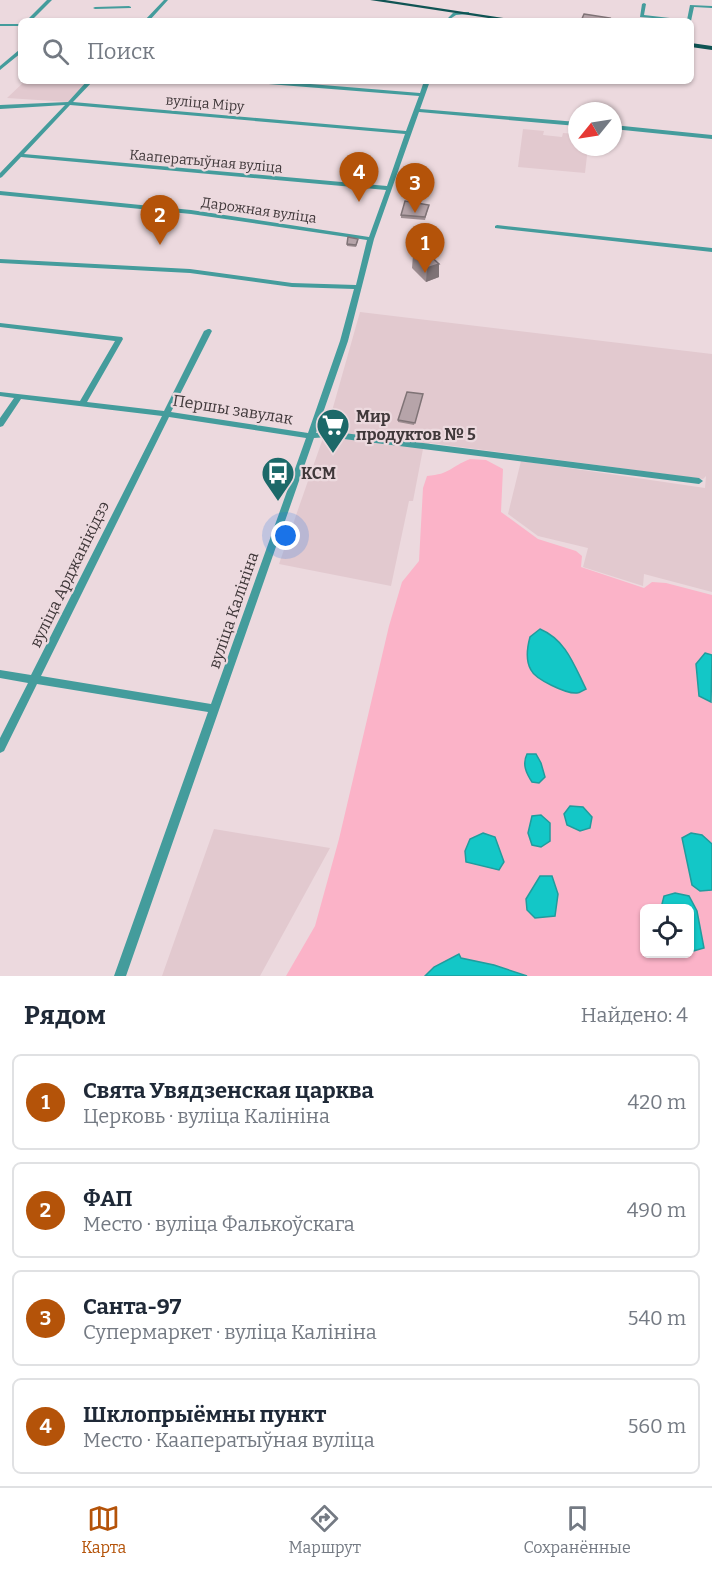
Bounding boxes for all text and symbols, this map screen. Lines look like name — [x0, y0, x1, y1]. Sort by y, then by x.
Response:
search box — [18, 18, 694, 84]
icon: search — [39, 35, 72, 68]
text: Поиск — [87, 38, 155, 65]
street label: вуліца Міру — [165, 92, 246, 115]
north arrow — [568, 102, 622, 156]
street label: Кааператыўная вуліца — [129, 146, 284, 177]
pin: 4 — [340, 152, 378, 202]
pin: 3 — [396, 164, 434, 213]
street label: Дарожная вуліца — [200, 194, 318, 227]
pin: 2 — [140, 196, 180, 245]
pin: 1 — [406, 224, 444, 273]
street label: Першы завулак — [171, 391, 295, 428]
supermarket icon: Мир продуктов № 5 — [315, 407, 351, 454]
place label: Мир продуктов № 5 — [356, 407, 476, 444]
bus stop icon: КСМ — [260, 455, 296, 502]
place label: КСМ — [301, 464, 336, 483]
street label: вуліца Арджанікідзэ — [26, 498, 113, 650]
your location — [271, 521, 300, 550]
street label: вуліца Калініна — [205, 549, 262, 671]
map controls — [640, 904, 694, 958]
button: locate — [640, 904, 694, 958]
text: Рядом — [24, 1000, 106, 1031]
text: Найдено: 4 — [581, 1003, 688, 1027]
text: Свята Увядзенская царква — [83, 1077, 374, 1104]
text: 1 — [41, 1090, 50, 1114]
text: 420 m — [628, 1090, 686, 1114]
text: Церковь · вуліца Калініна — [83, 1104, 330, 1128]
text: ФАП — [83, 1185, 133, 1212]
text: 2 — [40, 1198, 51, 1222]
text: 490 m — [627, 1198, 686, 1222]
text: Место · вуліца Фалькоўскага — [83, 1212, 355, 1236]
text: Санта-97 — [83, 1293, 181, 1320]
text: 3 — [40, 1306, 51, 1330]
text: 540 m — [628, 1306, 686, 1330]
text: Супермаркет · вуліца Калініна — [83, 1320, 377, 1344]
text: Шклопрыёмны пункт — [83, 1401, 326, 1428]
text: 4 — [39, 1414, 52, 1438]
text: 560 m — [628, 1414, 686, 1438]
text: Место · Кааператыўная вуліца — [83, 1428, 375, 1452]
tab: Карта — [81, 1502, 126, 1557]
tab: Маршрут — [289, 1502, 361, 1557]
tab: Сохранённые — [523, 1502, 631, 1557]

